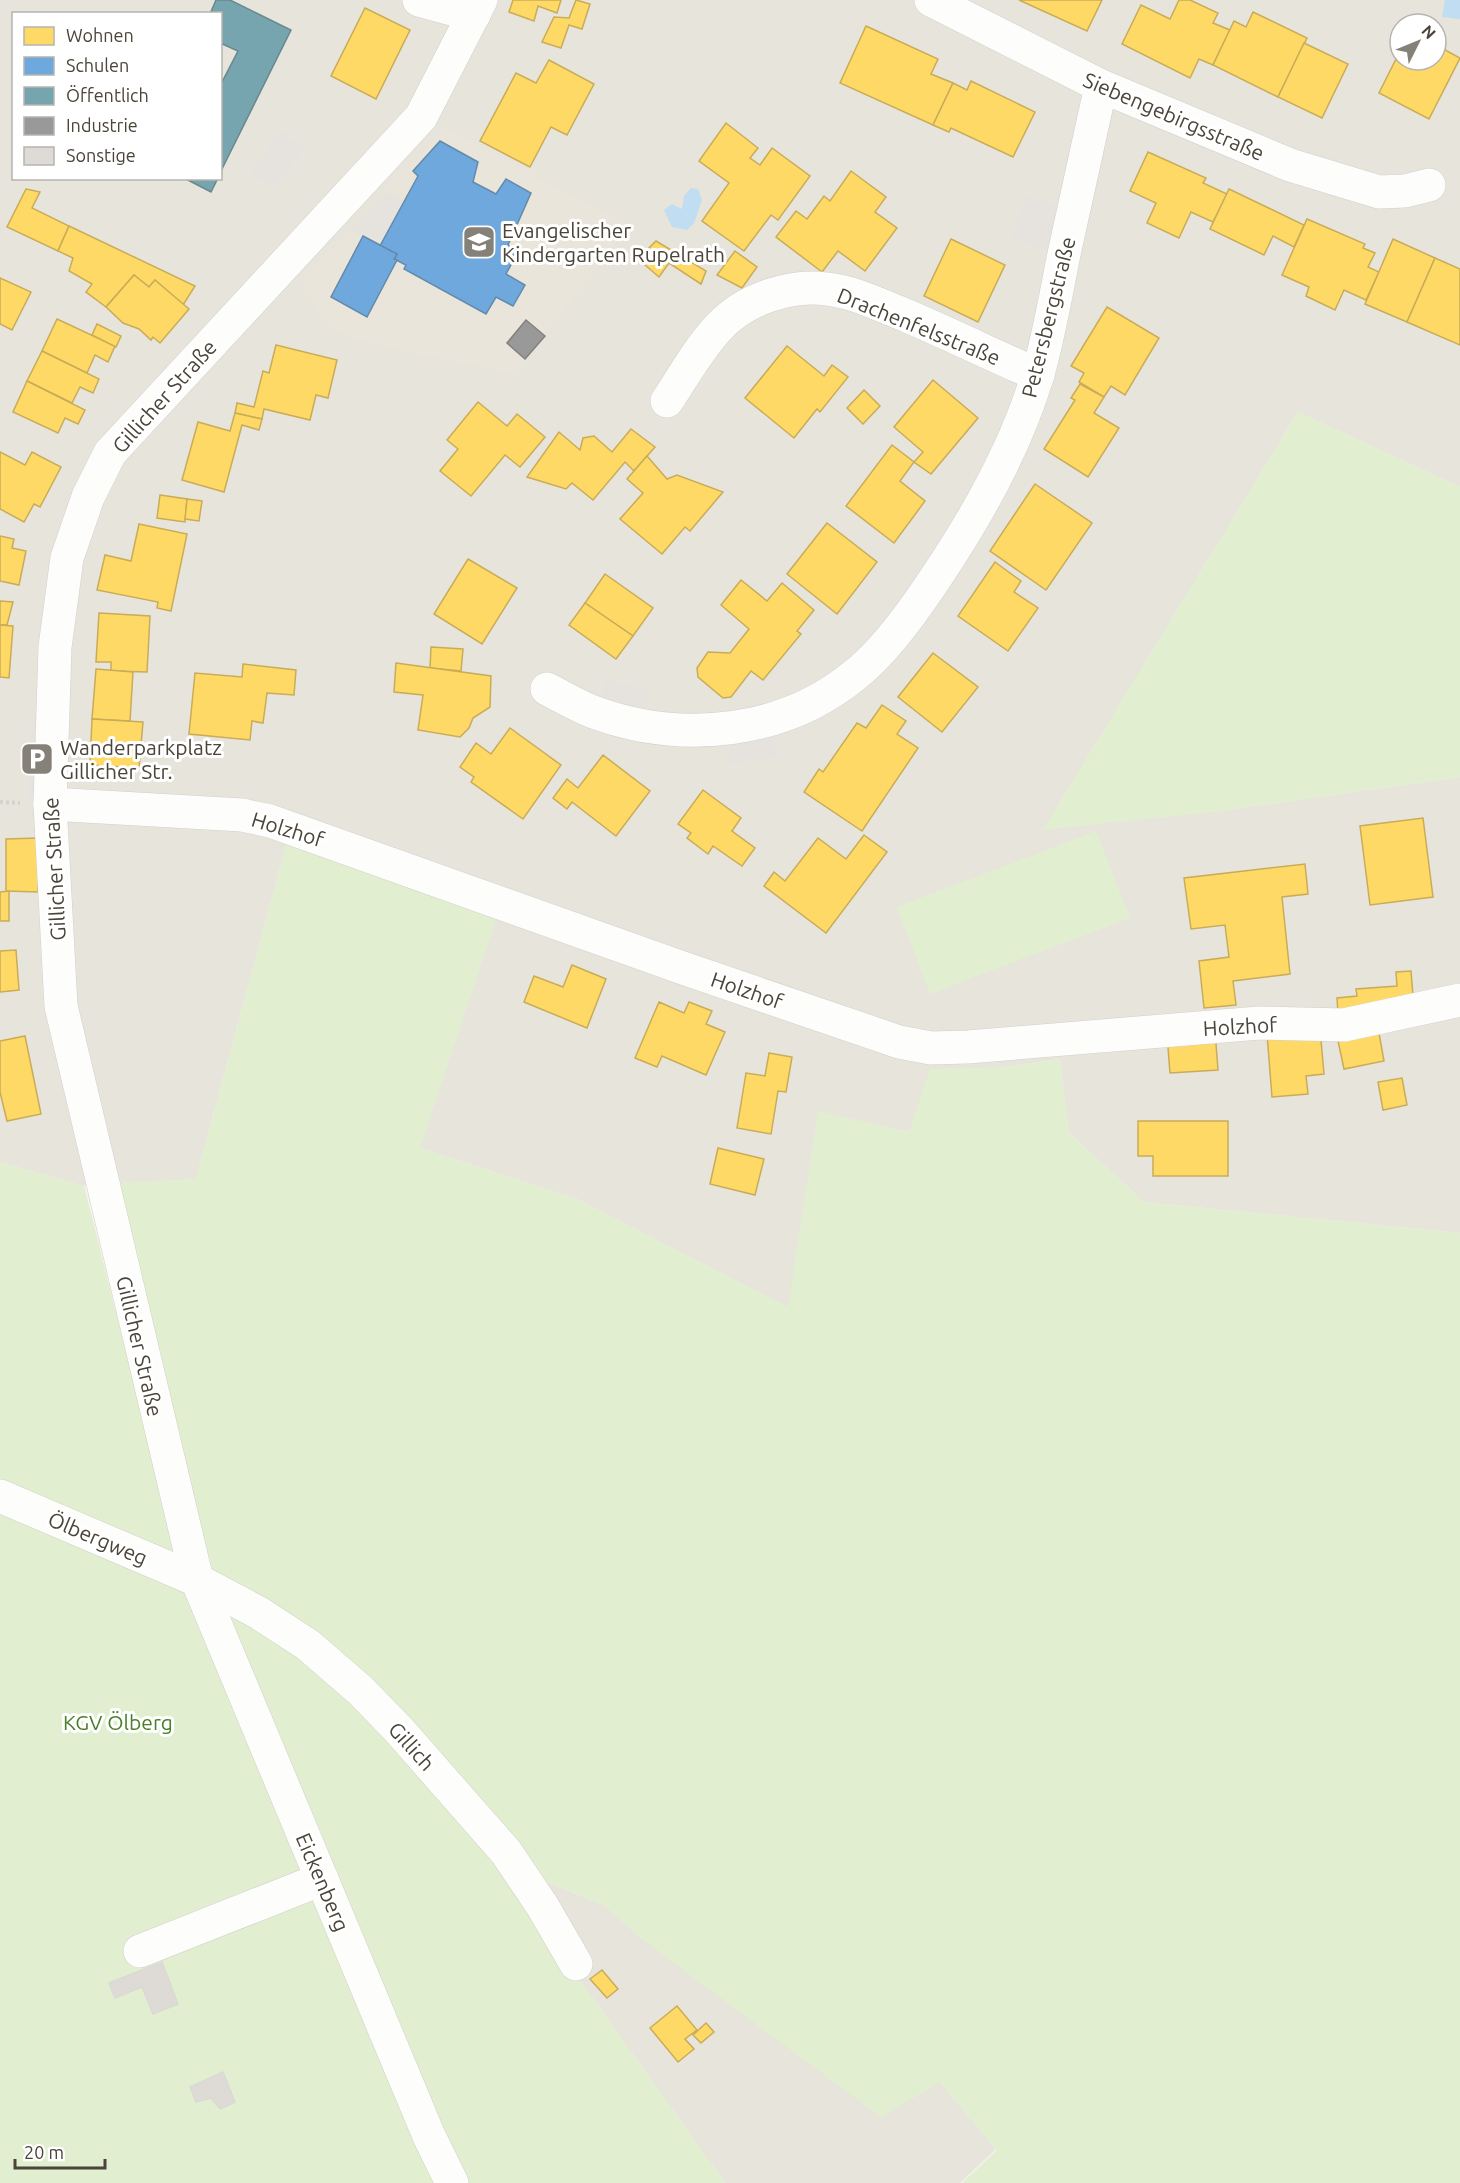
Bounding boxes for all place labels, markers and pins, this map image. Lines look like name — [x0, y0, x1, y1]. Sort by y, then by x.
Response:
place label: Evangelischer Kindergarten Rupelrath — [502, 218, 725, 266]
school or university icon: Evangelischer Kindergarten Rupelrath — [461, 224, 497, 260]
place label: Wanderparkplatz Gillicher Str. — [60, 735, 222, 783]
parking icon: Wanderparkplatz Gillicher Str. — [19, 741, 55, 777]

